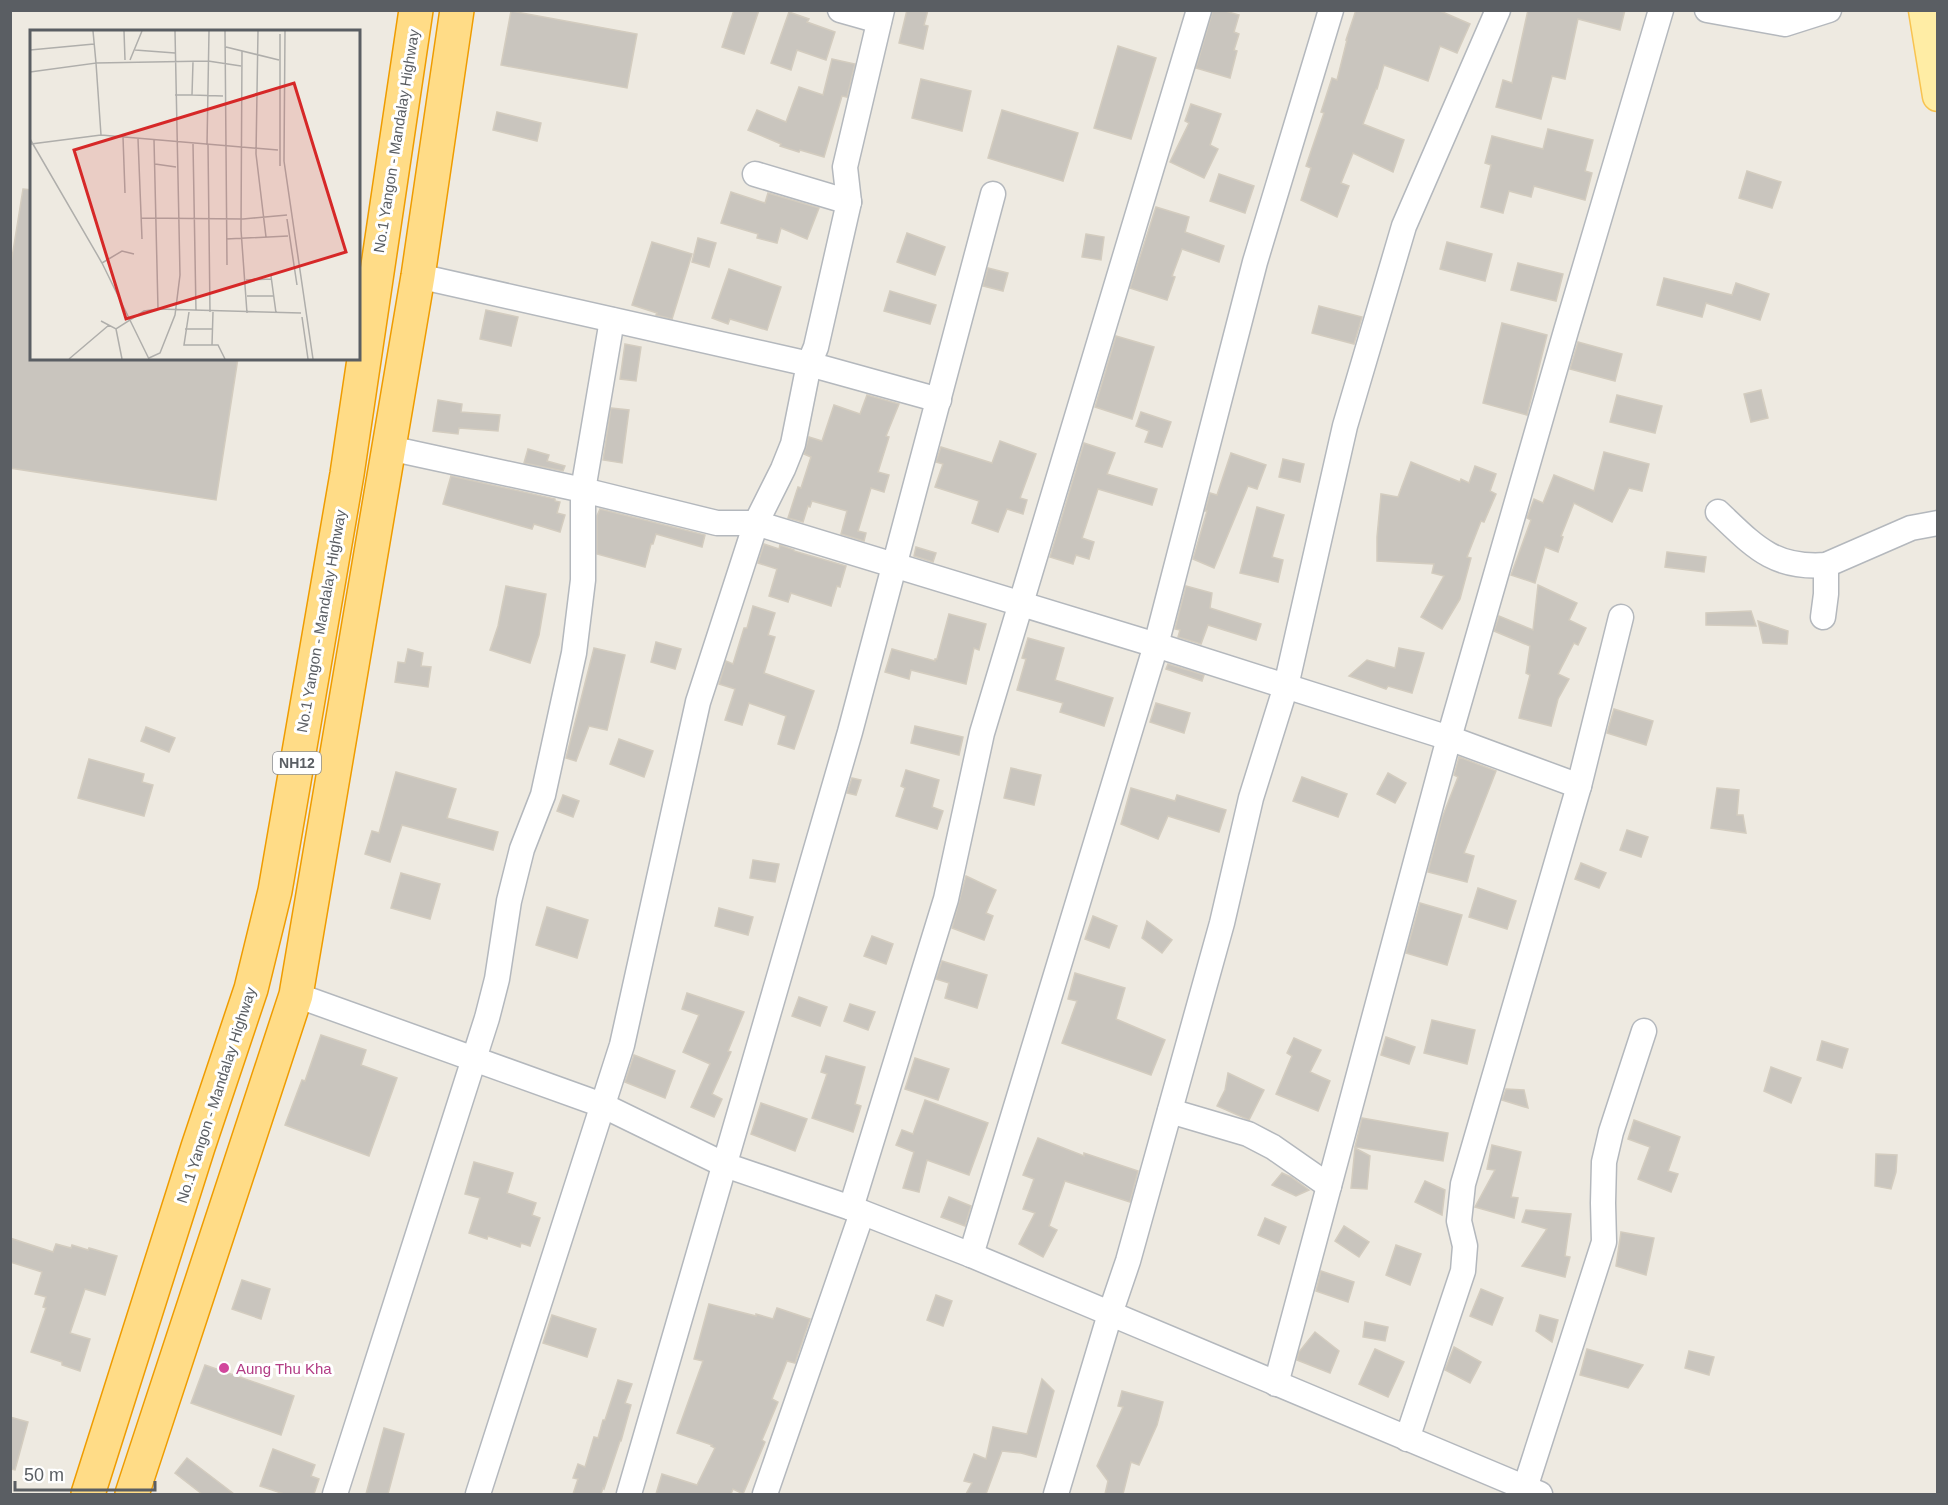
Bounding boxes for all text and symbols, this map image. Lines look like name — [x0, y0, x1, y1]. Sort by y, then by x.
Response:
street label: No.1 Yangon - Mandalay Highway — [370, 27, 422, 254]
inset map — [30, 30, 360, 360]
street label: No.1 Yangon - Mandalay Highway — [293, 508, 349, 734]
road number: NH12 — [273, 752, 321, 774]
street label: No.1 Yangon - Mandalay Highway — [173, 984, 259, 1205]
place label: Aung Thu Kha — [236, 1360, 332, 1377]
marker: Aung Thu Kha — [217, 1361, 231, 1375]
scale bar — [15, 1454, 154, 1492]
text: 50 m — [24, 1465, 64, 1485]

